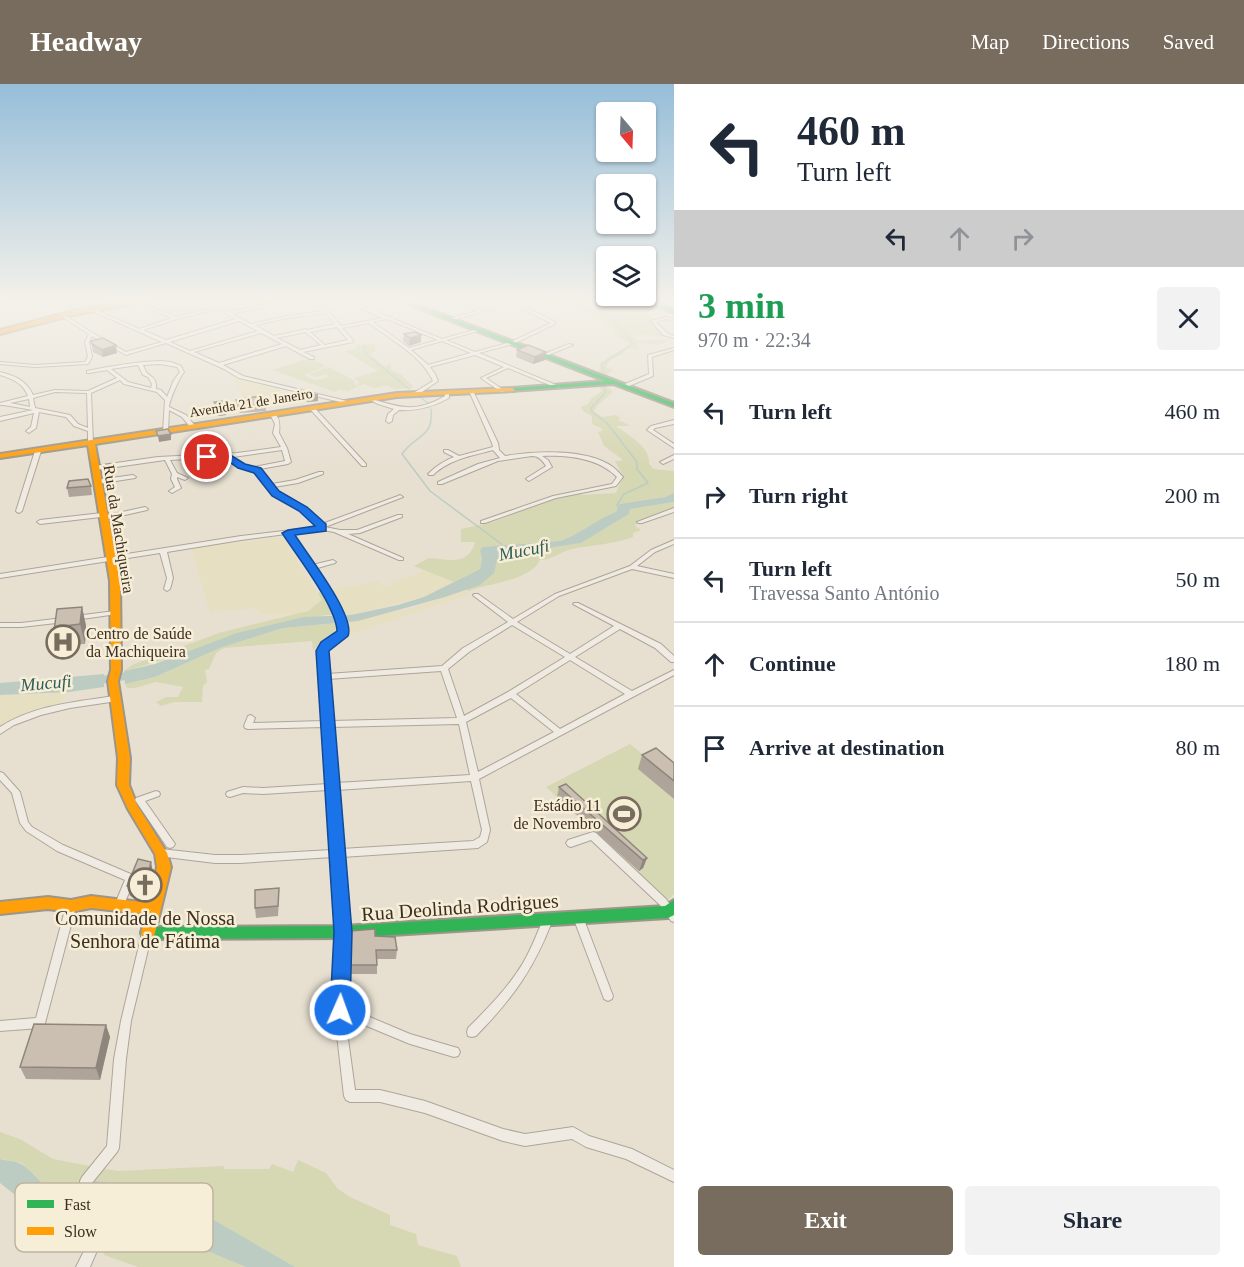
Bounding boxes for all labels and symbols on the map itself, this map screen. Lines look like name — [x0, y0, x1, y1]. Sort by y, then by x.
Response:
north arrow — [596, 102, 656, 162]
street label: Avenida 21 de Janeiro — [188, 386, 314, 420]
pin — [181, 431, 232, 482]
street label: Rua da Machiqueira — [99, 464, 138, 595]
water label: Mucufi — [496, 535, 551, 565]
hospital icon: Centro de Saúde da Machiqueira — [45, 624, 81, 660]
place label: Centro de Saúde da Machiqueira — [86, 625, 192, 661]
water label: Mucufi — [19, 671, 72, 695]
sports icon: Estádio 11 de Novembro — [606, 796, 642, 832]
place label: Estádio 11 de Novembro — [513, 797, 601, 832]
church icon: Comunidade de Nossa Senhora de Fátima — [127, 867, 163, 903]
street label: Rua Deolinda Rodrigues — [361, 889, 560, 926]
place label: Comunidade de Nossa Senhora de Fátima — [55, 907, 235, 952]
position arrow — [308, 978, 372, 1042]
legend — [15, 1183, 213, 1252]
text: Fast — [64, 1196, 91, 1213]
text: Slow — [64, 1223, 97, 1240]

